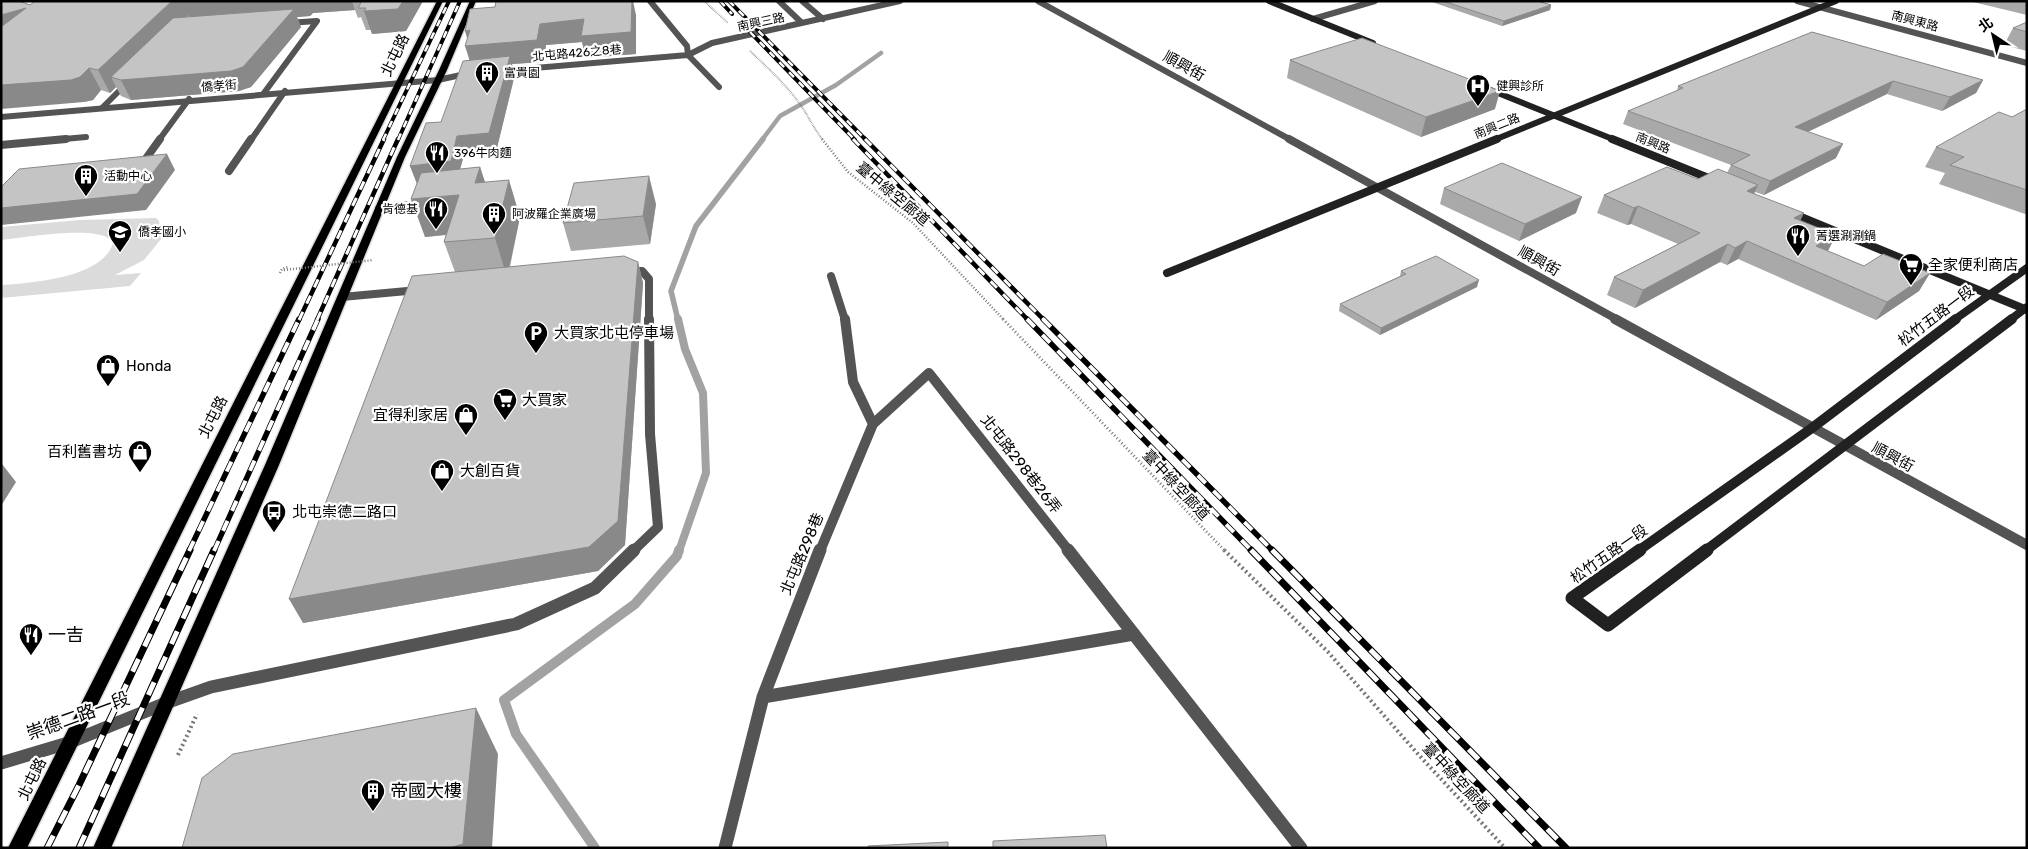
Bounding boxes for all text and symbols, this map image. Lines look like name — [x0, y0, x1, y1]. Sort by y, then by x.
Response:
street label: 南興東路 — [1890, 8, 1940, 34]
street label: 南興三路 — [736, 10, 786, 34]
north arrow — [1968, 10, 2018, 60]
text: 北 — [1975, 14, 1996, 36]
street label: 北屯路 — [377, 31, 413, 79]
street label: 北屯路426之8巷 — [532, 42, 622, 64]
street label: 順興街 — [1160, 47, 1208, 85]
building icon: 富貴園 — [474, 60, 500, 94]
place label: 富貴園 — [504, 66, 540, 80]
hospital icon: 健興診所 — [1465, 73, 1491, 107]
street label: 僑孝街 — [200, 77, 238, 95]
place label: 健興診所 — [1496, 79, 1544, 93]
street label: 南興二路 — [1472, 111, 1522, 141]
street label: 南興路 — [1634, 130, 1672, 156]
restaurant icon: 396牛肉麵 — [424, 140, 450, 174]
place label: 396牛肉麵 — [454, 146, 511, 160]
street label: 臺中綠空廊道 — [853, 158, 933, 230]
building icon: 活動中心 — [73, 163, 99, 197]
place label: 活動中心 — [104, 169, 152, 183]
restaurant icon: 肯德基 — [423, 196, 449, 230]
building icon: 阿波羅企業廣場 — [481, 201, 507, 235]
place label: 肯德基 — [382, 202, 418, 216]
place label: 阿波羅企業廣場 — [512, 207, 596, 221]
school or university icon: 僑孝國小 — [107, 219, 133, 253]
restaurant icon: 菁選涮涮鍋 — [1785, 223, 1811, 257]
place label: 僑孝國小 — [138, 225, 186, 239]
place label: 菁選涮涮鍋 — [1816, 229, 1876, 243]
street label: 順興街 — [1515, 242, 1563, 280]
supermarket icon: 全家便利商店 — [1898, 252, 1924, 286]
place label: 全家便利商店 — [1928, 256, 2018, 274]
street label: 松竹五路一段 — [1895, 282, 1977, 350]
parking icon: 大買家北屯停車場 — [523, 320, 549, 354]
place label: 大買家北屯停車場 — [554, 324, 674, 342]
shop icon: Honda — [95, 353, 121, 387]
place label: Honda — [126, 357, 172, 375]
supermarket icon: 大買家 — [492, 387, 518, 421]
place label: 大買家 — [522, 391, 567, 409]
street label: 北屯路 — [195, 393, 231, 441]
shop icon: 宜得利家居 — [453, 402, 479, 436]
place label: 宜得利家居 — [373, 406, 448, 424]
street label: 北屯路298巷26弄 — [977, 411, 1065, 517]
street label: 順興街 — [1869, 438, 1917, 476]
shop icon: 百利舊書坊 — [127, 439, 153, 473]
place label: 百利舊書坊 — [47, 443, 122, 461]
street label: 臺中綠空廊道 — [1139, 446, 1213, 524]
shop icon: 大創百貨 — [429, 458, 455, 492]
place label: 大創百貨 — [460, 462, 520, 480]
bus stop icon: 北屯崇德二路口 — [261, 499, 287, 533]
place label: 北屯崇德二路口 — [292, 503, 397, 521]
street label: 北屯路298巷 — [777, 510, 827, 598]
street label: 松竹五路一段 — [1567, 521, 1651, 587]
restaurant icon: 一吉 — [18, 622, 44, 656]
place label: 一吉 — [48, 624, 84, 646]
street label: 崇德二路一段 — [23, 687, 133, 745]
street label: 臺中綠空廊道 — [1419, 739, 1493, 817]
street label: 北屯路 — [14, 755, 50, 803]
building icon: 帝國大樓 — [360, 778, 386, 812]
place label: 帝國大樓 — [390, 780, 462, 802]

